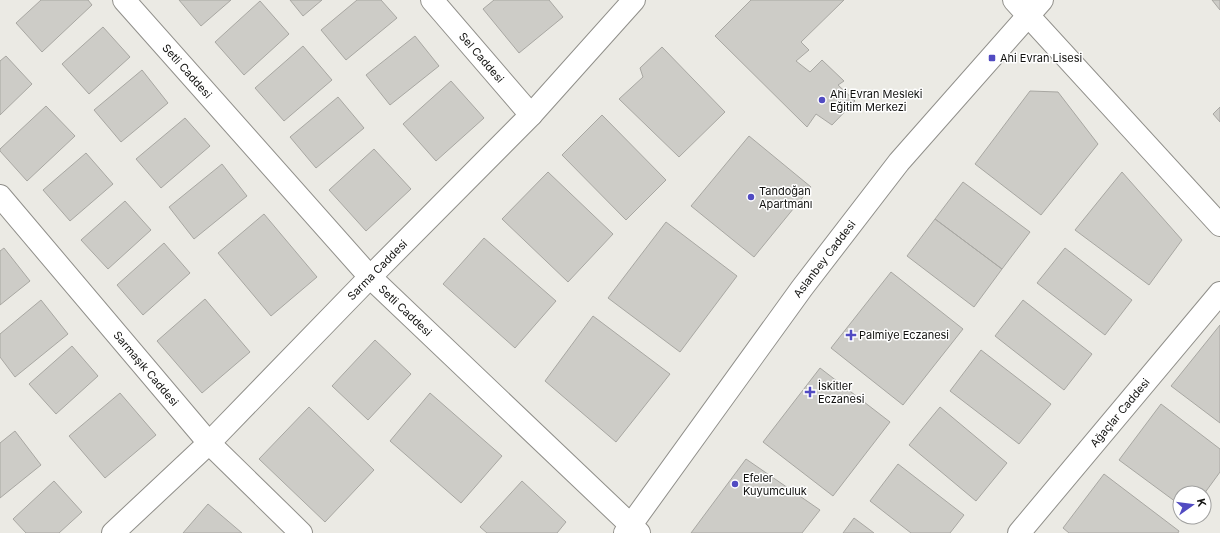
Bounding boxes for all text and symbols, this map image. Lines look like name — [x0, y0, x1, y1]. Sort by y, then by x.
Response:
street label: Sel Caddesi — [456, 30, 507, 86]
street label: Setli Caddesi — [159, 41, 215, 101]
place label: Ahi Evran Lisesi — [1000, 51, 1082, 65]
marker: Ahi Evran Lisesi — [987, 53, 997, 63]
place label: Ahi Evran Mesleki Eğitim Merkezi — [830, 87, 923, 114]
marker: Ahi Evran Mesleki Eğitim Merkezi — [817, 95, 827, 105]
place label: Tandoğan Apartmanı — [759, 184, 813, 211]
marker: Tandoğan Apartmanı — [746, 192, 756, 202]
street label: Aslanbey Caddesi — [790, 218, 859, 300]
street label: Sarma Caddesi — [344, 237, 410, 303]
street label: Setli Caddesi — [376, 282, 435, 339]
street label: Sarmaşık Caddesi — [110, 328, 182, 409]
place label: Palmiye Eczanesi — [859, 328, 949, 342]
marker: Palmiye Eczanesi — [846, 330, 856, 340]
street label: Ağaçlar Caddesi — [1087, 375, 1153, 450]
place label: İskitler Eczanesi — [818, 379, 864, 406]
marker: İskitler Eczanesi — [805, 387, 815, 397]
place label: Efeler Kuyumculuk — [743, 471, 807, 498]
marker: Efeler Kuyumculuk — [730, 479, 740, 489]
north arrow — [1172, 485, 1212, 525]
text: K — [1194, 497, 1209, 508]

